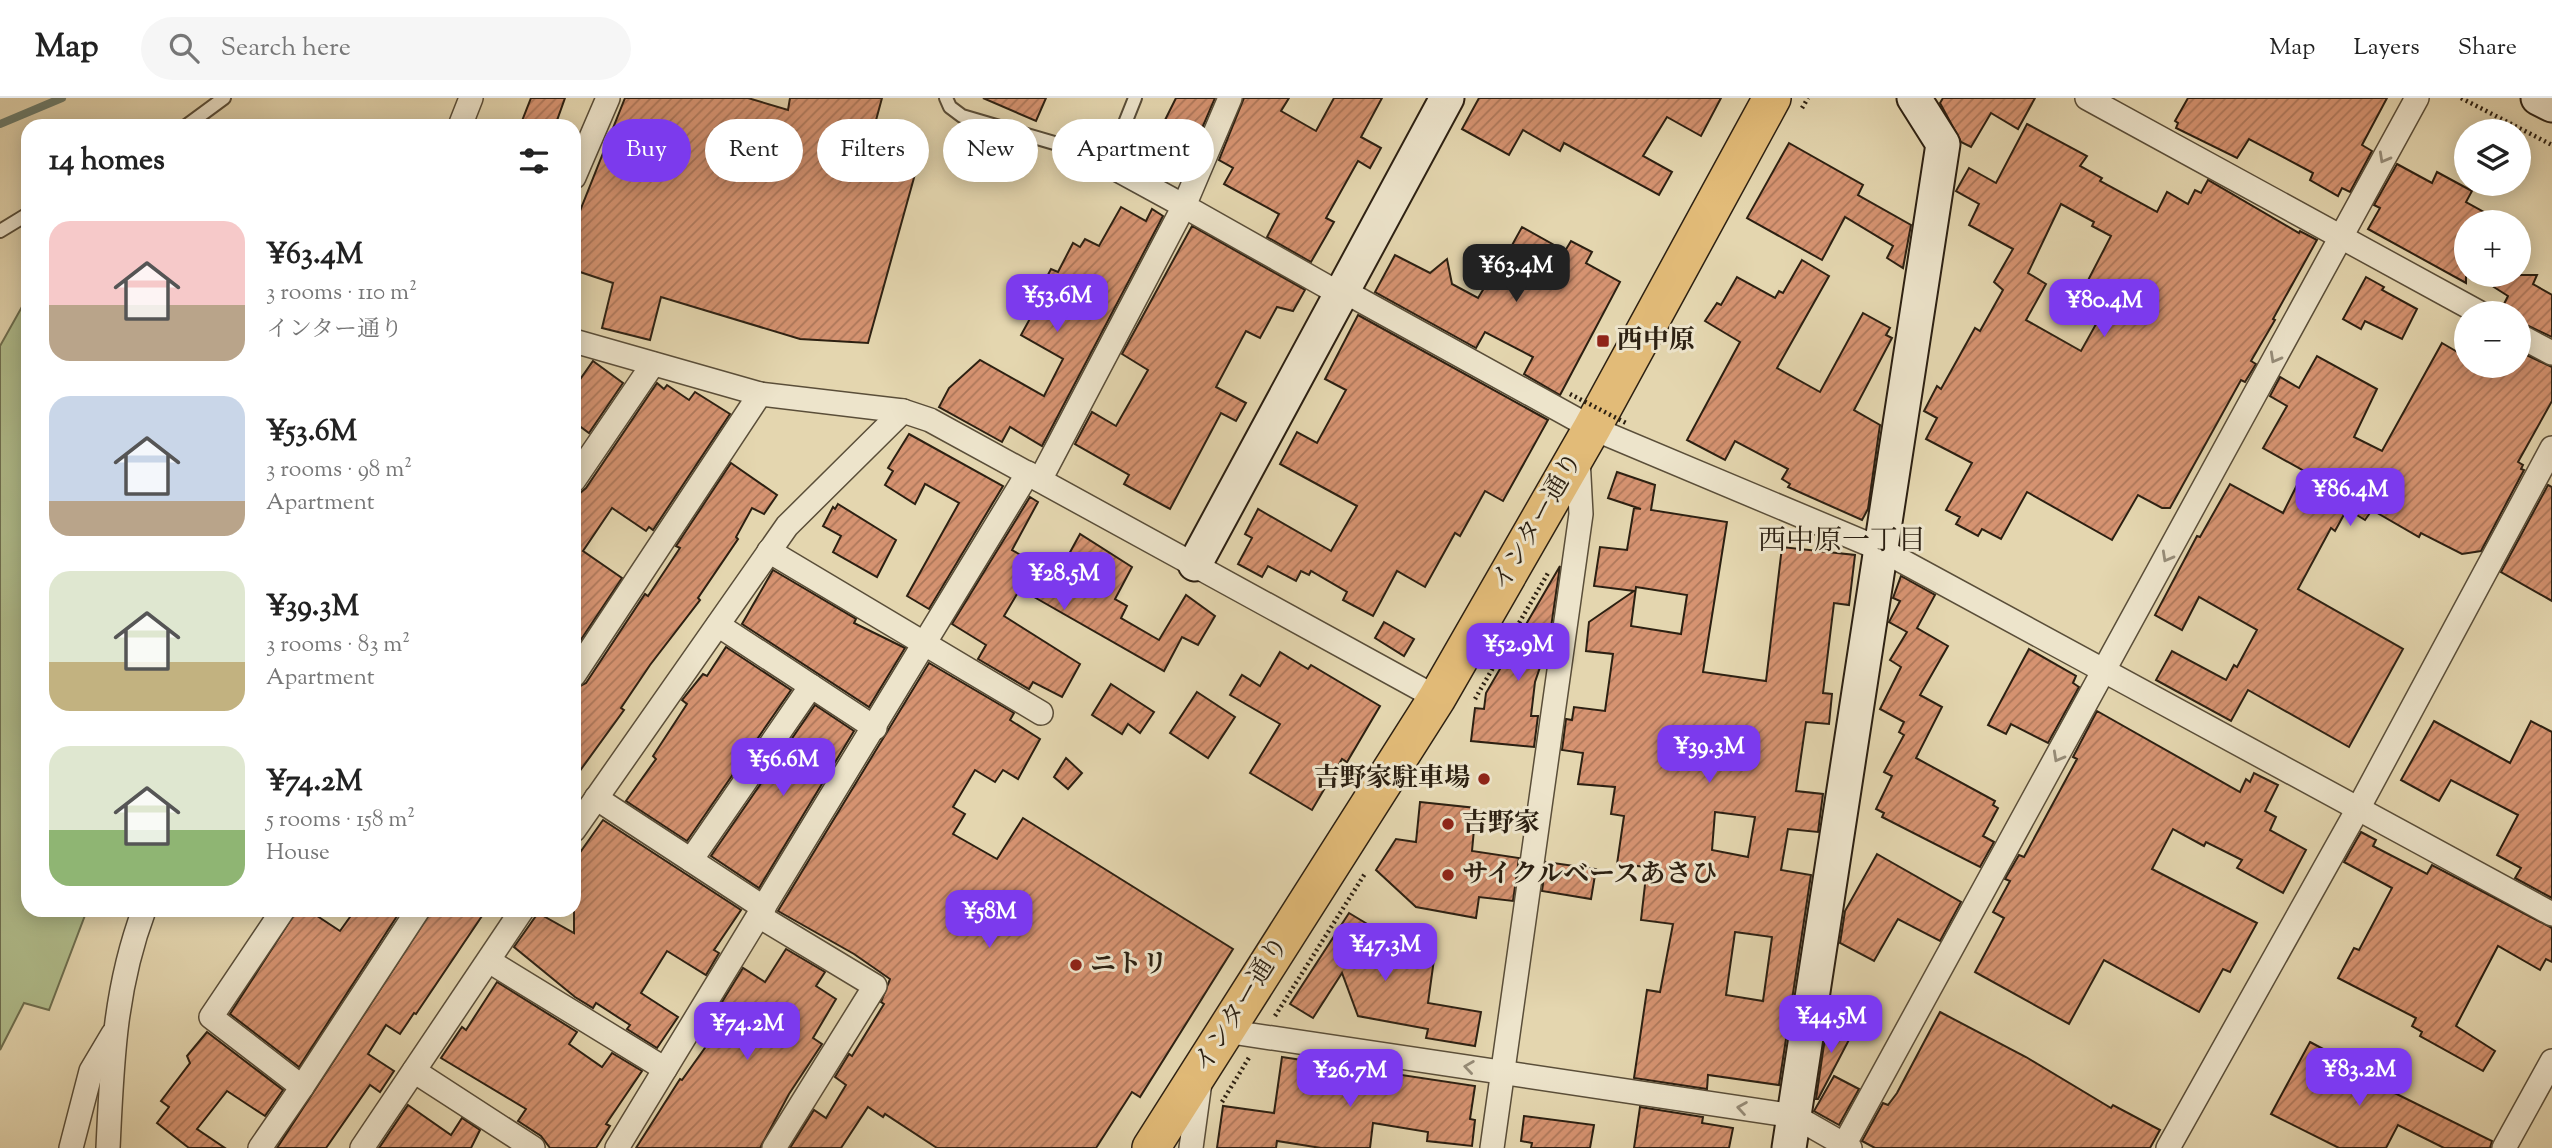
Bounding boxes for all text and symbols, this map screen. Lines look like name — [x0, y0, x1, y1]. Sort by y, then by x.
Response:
search box — [141, 17, 631, 80]
text: Map — [35, 24, 99, 72]
icon: search — [165, 29, 203, 67]
text: Search here — [221, 30, 351, 67]
text: Map — [2269, 31, 2315, 65]
text: Layers — [2353, 31, 2420, 65]
text: Share — [2458, 31, 2517, 65]
chip: Buy — [602, 119, 691, 182]
chip: Rent — [705, 119, 803, 182]
chip: Filters — [817, 119, 929, 182]
chip: New — [943, 119, 1038, 182]
chip: Apartment — [1052, 119, 1214, 182]
map controls — [2454, 119, 2531, 378]
button: layers — [2454, 119, 2531, 196]
text: 14 homes — [49, 140, 165, 183]
icon: filters — [515, 142, 553, 180]
one-way arrow — [2379, 151, 2392, 163]
button: + — [2454, 210, 2531, 287]
text: ¥63.4M — [266, 234, 363, 277]
pin: ¥63.4M — [1459, 244, 1573, 304]
icon: home — [105, 249, 189, 333]
text: ¥63.4M — [1479, 250, 1553, 283]
pin: ¥53.6M — [1000, 274, 1114, 334]
text: 3 rooms · 110 m² — [266, 277, 417, 310]
text: ¥53.6M — [1022, 280, 1092, 313]
pin: ¥80.4M — [2047, 280, 2161, 339]
text: ¥80.4M — [2065, 285, 2143, 318]
button: − — [2454, 301, 2531, 378]
text: インター通り — [266, 314, 403, 347]
place label: 西中原 — [1617, 323, 1695, 360]
marker: 西中原 — [1595, 333, 1611, 349]
one-way arrow — [2270, 350, 2284, 363]
text: ¥53.6M — [266, 411, 357, 454]
icon: home — [105, 424, 189, 508]
street label: インター通り — [1483, 446, 1593, 598]
text: 3 rooms · 98 m² — [266, 454, 412, 487]
pin: ¥86.4M — [2293, 468, 2407, 528]
text: ¥86.4M — [2312, 474, 2388, 507]
text: Apartment — [266, 487, 375, 520]
district label: 西中原一丁目 — [1758, 522, 1926, 562]
one-way arrow — [2162, 550, 2175, 563]
pin: ¥28.5M — [1007, 552, 1121, 612]
text: ¥28.5M — [1028, 558, 1100, 591]
text: ¥39.3M — [266, 586, 359, 629]
icon: home — [105, 599, 189, 683]
pin: ¥52.9M — [1461, 624, 1575, 683]
text: 3 rooms · 83 m² — [266, 629, 410, 662]
text: ¥52.9M — [1482, 629, 1554, 662]
text: Apartment — [266, 662, 375, 695]
pin: ¥39.3M — [1652, 726, 1766, 785]
text: ¥39.3M — [1673, 731, 1745, 764]
pin: ¥56.6M — [726, 738, 840, 798]
text: ¥56.6M — [747, 744, 819, 777]
one-way arrow — [2053, 750, 2066, 762]
text: ¥74.2M — [266, 761, 363, 804]
place label: 吉野家駐車場 — [1314, 761, 1470, 798]
marker: 吉野家駐車場 — [1476, 771, 1492, 787]
icon: home — [105, 774, 189, 858]
text: 5 rooms · 158 m² — [266, 804, 415, 837]
place label: 吉野家 — [1462, 806, 1540, 843]
marker: 吉野家 — [1440, 816, 1456, 832]
text: House — [266, 837, 330, 870]
place label: サイクルベースあさひ — [1462, 857, 1718, 894]
marker: サイクルベースあさひ — [1440, 867, 1456, 883]
pin: ¥58M — [948, 890, 1030, 950]
text: ¥58M — [961, 896, 1017, 929]
pin: ¥47.3M — [1328, 924, 1442, 983]
street label: インター通り — [1185, 929, 1299, 1081]
text: ¥47.3M — [1349, 929, 1421, 962]
place label: ニトリ — [1090, 947, 1168, 984]
marker: ニトリ — [1068, 957, 1084, 973]
pin: ¥44.5M — [1774, 996, 1888, 1055]
text: ¥44.5M — [1795, 1001, 1867, 1034]
pin: ¥74.2M — [690, 1002, 804, 1062]
text: ¥74.2M — [710, 1008, 784, 1041]
pin: ¥83.2M — [2302, 1048, 2416, 1108]
pin: ¥26.7M — [1293, 1049, 1407, 1109]
text: ¥83.2M — [2322, 1054, 2396, 1087]
text: ¥26.7M — [1313, 1055, 1387, 1088]
one-way arrow — [1463, 1060, 1474, 1075]
one-way arrow — [1736, 1101, 1748, 1116]

